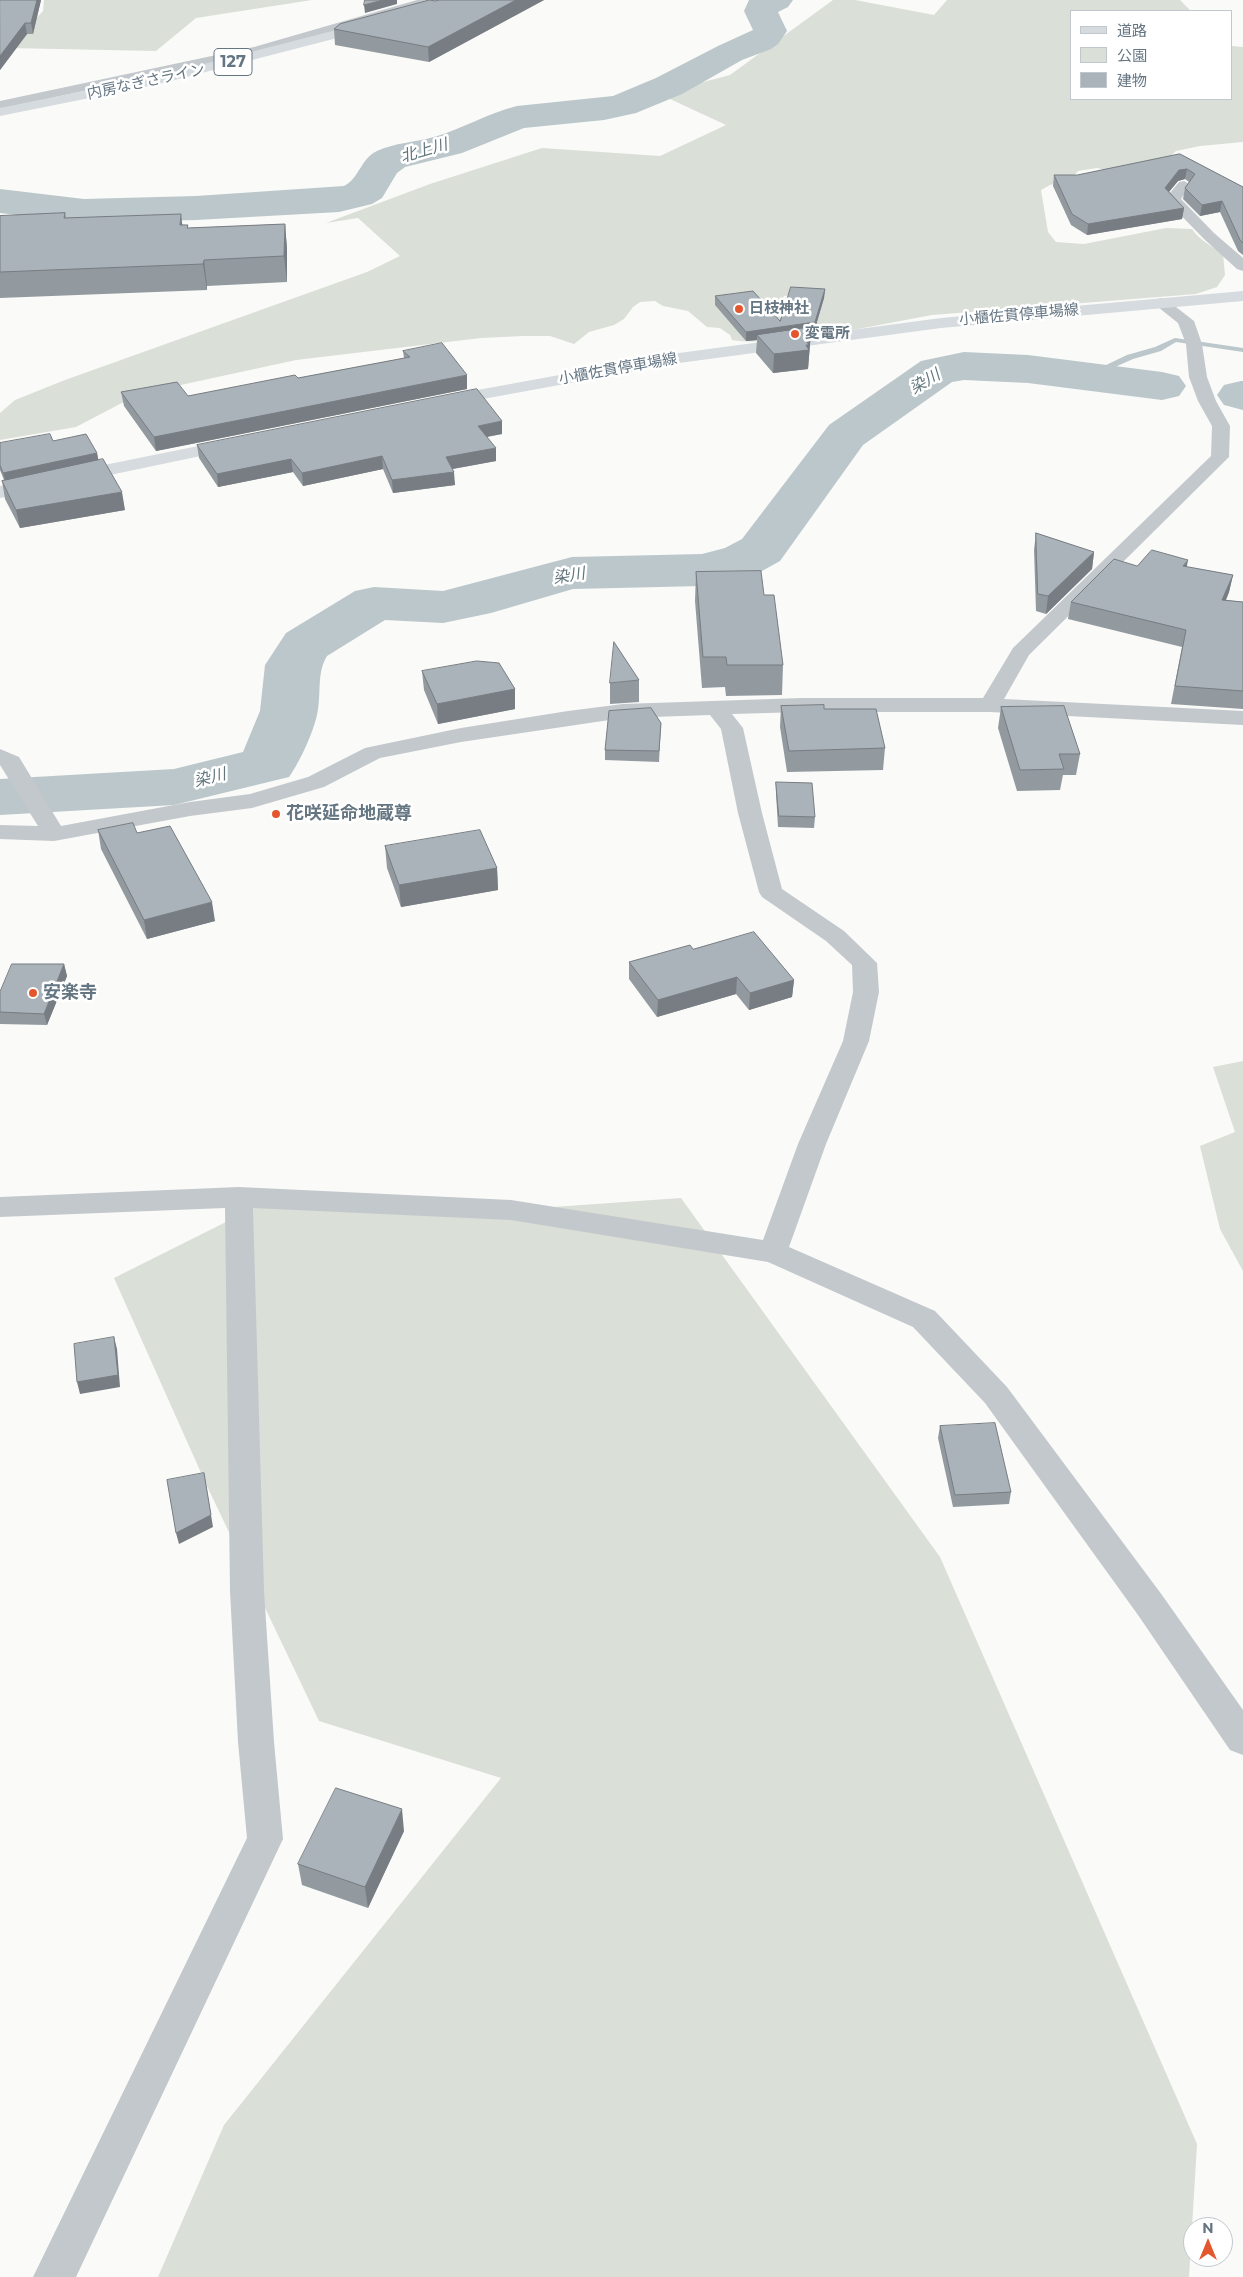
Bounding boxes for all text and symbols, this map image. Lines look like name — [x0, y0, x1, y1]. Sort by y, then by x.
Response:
legend — [1070, 10, 1233, 100]
text: 道路 — [1117, 21, 1147, 40]
text: 公園 — [1117, 46, 1147, 65]
road number: 127 — [214, 48, 252, 76]
street label: 内房なぎさライン — [85, 61, 207, 103]
text: 建物 — [1117, 71, 1147, 90]
water label: 北上川 — [398, 135, 450, 167]
place label: 日枝神社 — [749, 300, 809, 318]
street label: 小櫃佐貫停車場線 — [958, 301, 1080, 329]
marker: 日枝神社 — [733, 303, 745, 315]
place label: 変電所 — [805, 325, 850, 343]
marker: 変電所 — [789, 328, 801, 340]
street label: 小櫃佐貫停車場線 — [557, 350, 679, 388]
water label: 染川 — [906, 366, 944, 398]
water label: 染川 — [552, 564, 586, 588]
water label: 染川 — [192, 765, 228, 791]
place label: 花咲延命地蔵尊 — [286, 803, 412, 825]
marker: 花咲延命地蔵尊 — [270, 808, 282, 820]
place label: 安楽寺 — [43, 982, 97, 1004]
marker: 安楽寺 — [27, 987, 39, 999]
north arrow — [1183, 2217, 1233, 2267]
text: N — [1202, 2219, 1214, 2237]

